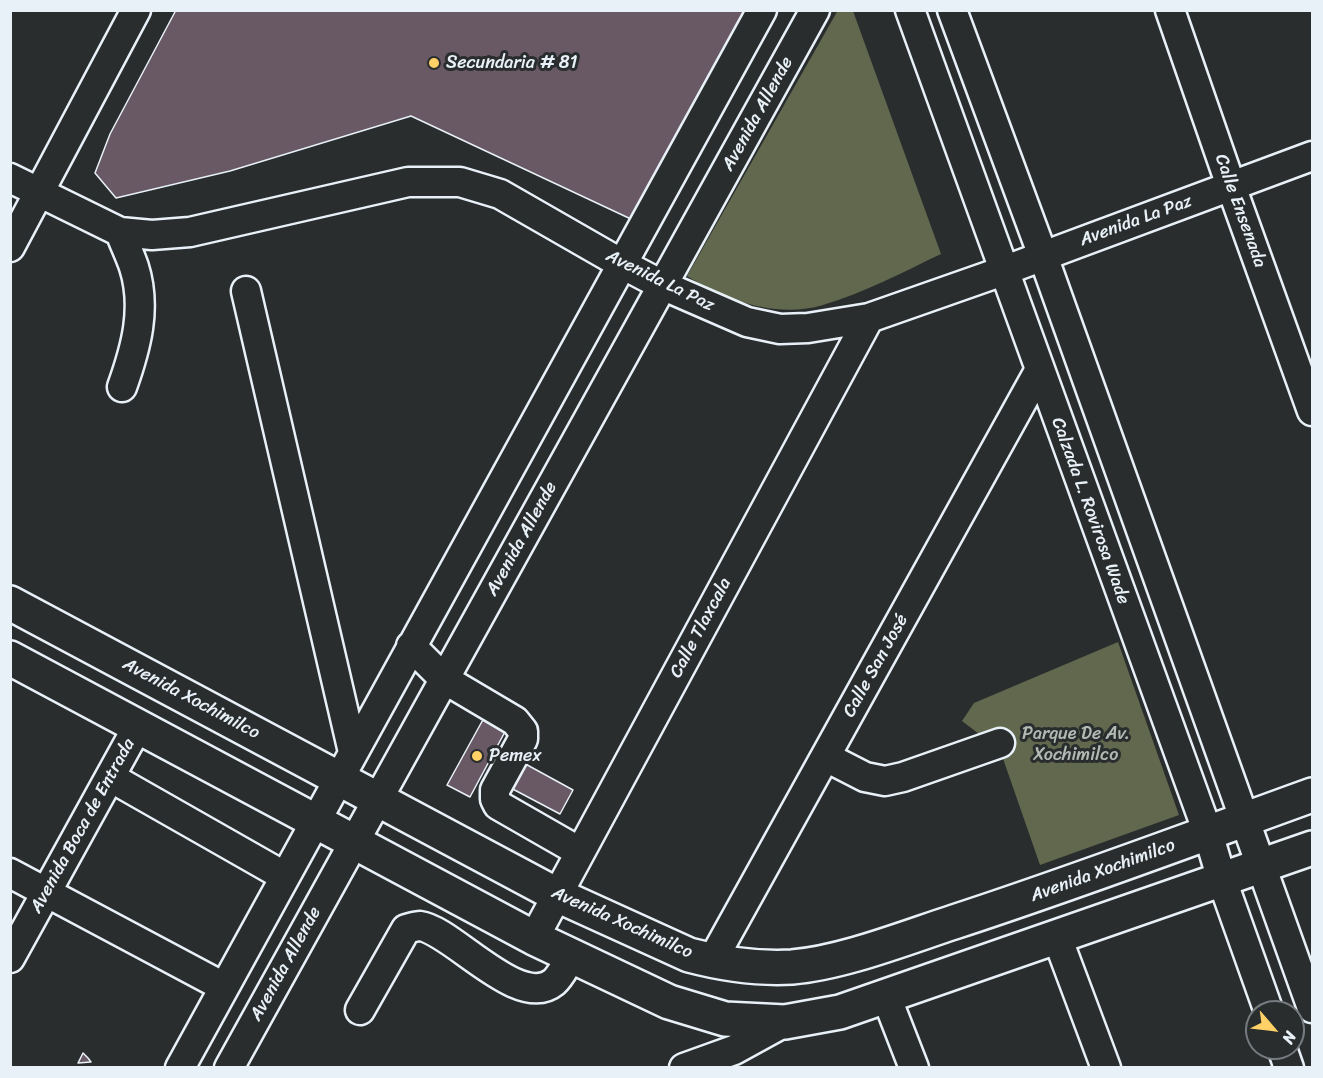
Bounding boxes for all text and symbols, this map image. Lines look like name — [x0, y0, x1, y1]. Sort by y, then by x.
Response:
place label: Secundaria # 81 — [446, 52, 577, 74]
street label: Avenida Allende — [718, 53, 798, 175]
marker: Secundaria # 81 — [427, 56, 441, 70]
street label: Calle Ensenada — [1209, 151, 1271, 271]
street label: Avenida La Paz — [1077, 191, 1195, 251]
street label: Avenida La Paz — [602, 245, 718, 317]
street label: Calzada L. Rovirosa Wade — [1046, 415, 1134, 607]
street label: Avenida Allende — [482, 478, 562, 600]
street label: Calle Tlaxcala — [666, 574, 736, 682]
street label: Calle San José — [839, 611, 913, 721]
street label: Avenida Xochimilco — [119, 654, 263, 744]
park label: Parque De Av. Xochimilco — [1022, 723, 1130, 766]
street label: Avenida Boca de Entrada — [26, 735, 140, 917]
place label: Pemex — [489, 745, 541, 767]
marker: Pemex — [470, 749, 484, 763]
street label: Avenida Xochimilco — [1028, 835, 1178, 907]
street label: Avenida Xochimilco — [548, 882, 696, 964]
street label: Avenida Allende — [246, 903, 326, 1025]
north arrow — [1245, 1000, 1305, 1060]
text: N — [1274, 1026, 1305, 1049]

